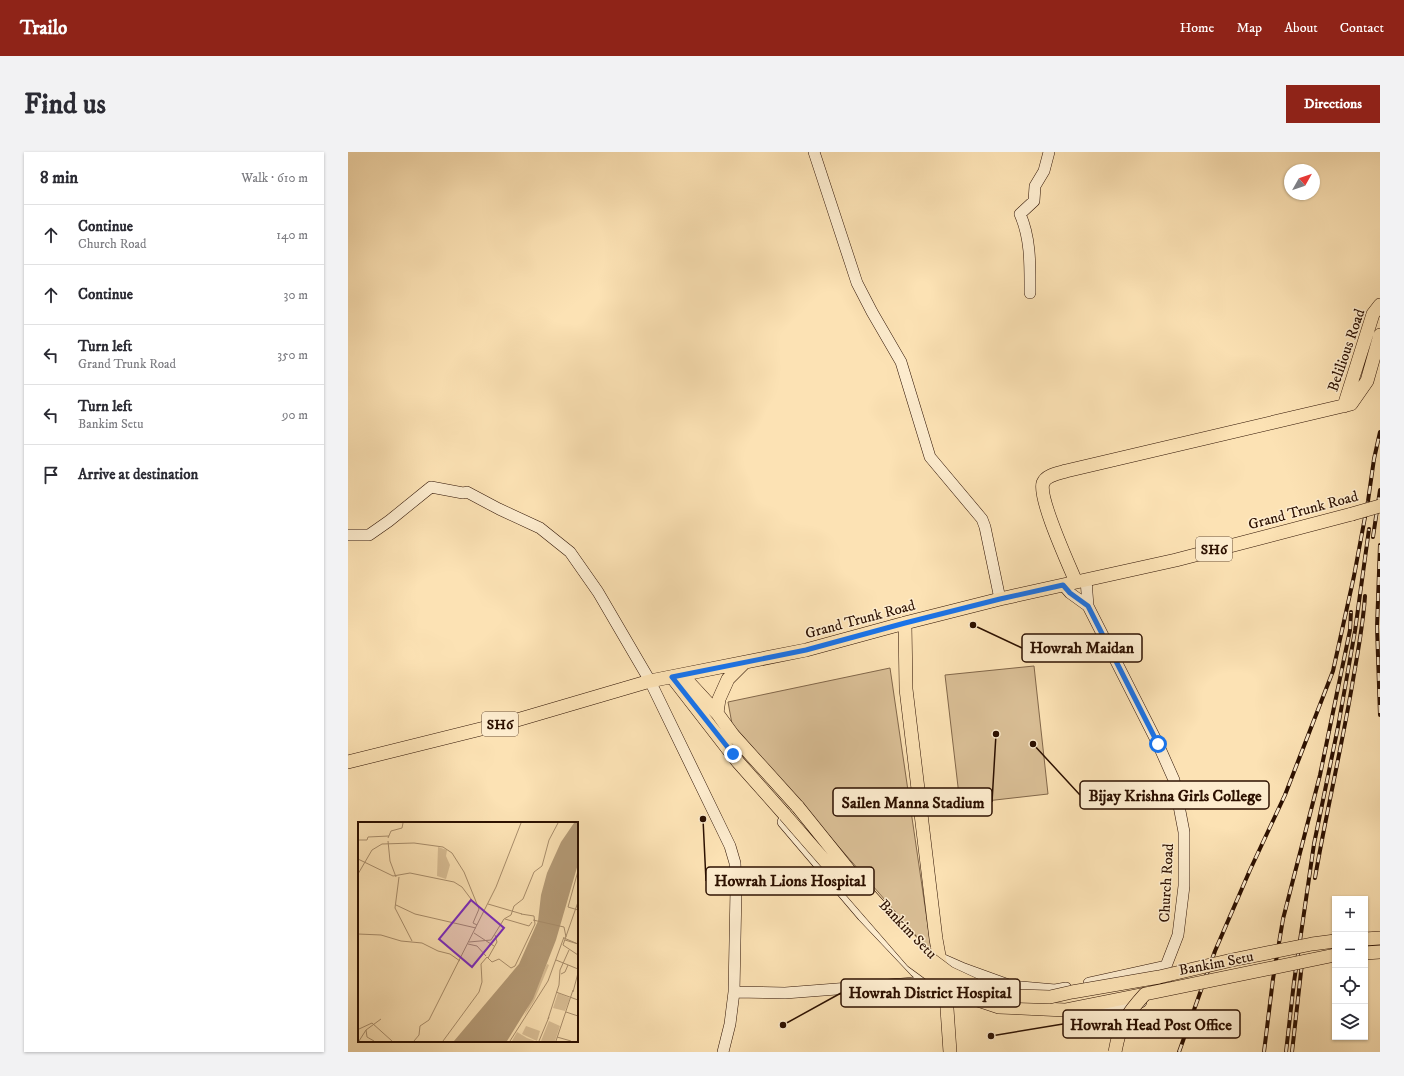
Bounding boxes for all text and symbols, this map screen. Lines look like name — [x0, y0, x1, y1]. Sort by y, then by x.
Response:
text: Trailo — [20, 17, 67, 40]
text: Home — [1180, 19, 1214, 37]
text: Map — [1236, 19, 1262, 37]
text: About — [1284, 19, 1318, 37]
text: Contact — [1340, 19, 1384, 37]
button: Directions — [1286, 85, 1380, 123]
text: Find us — [24, 87, 106, 122]
north arrow — [1284, 164, 1320, 200]
text: 8 min — [40, 167, 78, 189]
text: Walk · 610 m — [241, 170, 308, 186]
text: Continue — [78, 217, 133, 236]
icon: ahead — [40, 224, 62, 246]
text: 140 m — [276, 227, 308, 243]
text: Church Road — [78, 236, 147, 252]
icon: ahead — [40, 284, 62, 306]
text: Continue — [78, 285, 133, 304]
text: 30 m — [284, 287, 308, 303]
street label: Belilious Road — [1323, 306, 1370, 394]
text: Turn left — [78, 337, 132, 356]
icon: left — [40, 344, 62, 366]
text: 350 m — [277, 347, 308, 363]
text: Grand Trunk Road — [78, 356, 176, 372]
text: Turn left — [78, 397, 132, 416]
icon: left — [40, 404, 62, 426]
text: 90 m — [282, 407, 308, 423]
text: Bankim Setu — [78, 416, 144, 432]
icon: arrive — [40, 464, 62, 486]
text: Arrive at destination — [78, 465, 198, 484]
street label: Grand Trunk Road — [1246, 487, 1361, 534]
road number: SH6 — [1196, 537, 1232, 561]
street label: Grand Trunk Road — [803, 596, 918, 643]
callout: Howrah Maidan — [1022, 634, 1142, 662]
text: Howrah Maidan — [1030, 638, 1135, 658]
road number: SH6 — [482, 712, 518, 736]
route start — [1149, 735, 1167, 753]
route end — [724, 745, 742, 763]
callout: Bijay Krishna Girls College — [1080, 781, 1269, 809]
text: Bijay Krishna Girls College — [1088, 786, 1262, 806]
callout: Sailen Manna Stadium — [833, 788, 992, 816]
text: Sailen Manna Stadium — [842, 793, 984, 813]
inset map — [358, 822, 578, 1042]
street label: Church Road — [1155, 843, 1178, 923]
callout: Howrah Lions Hospital — [706, 867, 874, 895]
text: Howrah Lions Hospital — [714, 871, 867, 891]
street label: Bankim Setu — [875, 896, 941, 963]
map controls — [1332, 896, 1368, 1040]
button: + — [1332, 896, 1368, 932]
button: − — [1332, 932, 1368, 968]
street label: Bankim Setu — [1177, 947, 1255, 980]
button: locate — [1332, 968, 1368, 1004]
callout: Howrah District Hospital — [841, 979, 1020, 1007]
text: Howrah District Hospital — [849, 983, 1013, 1003]
button: layers — [1332, 1004, 1368, 1040]
callout: Howrah Head Post Office — [1063, 1010, 1240, 1038]
text: Howrah Head Post Office — [1070, 1015, 1232, 1035]

